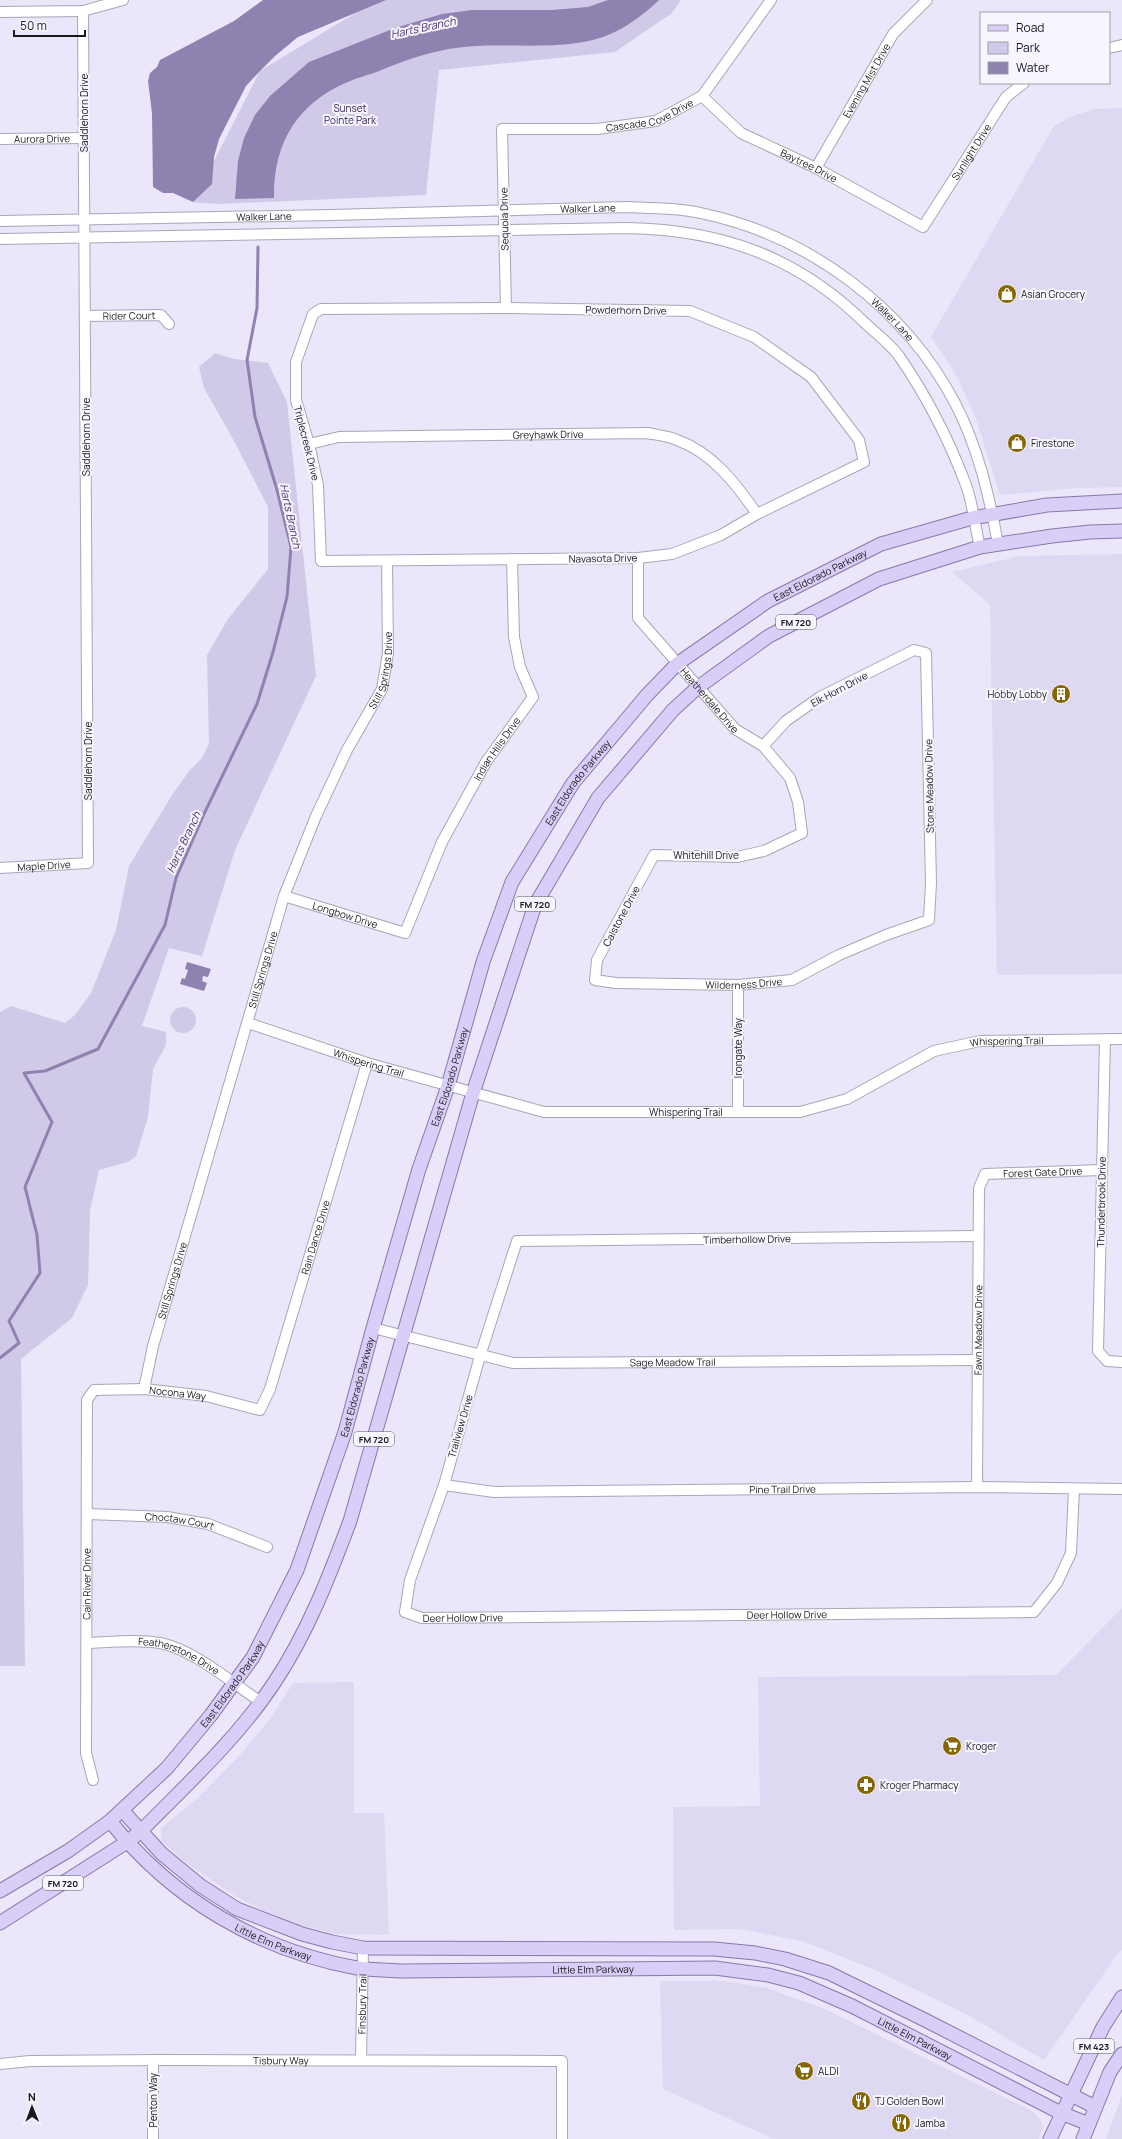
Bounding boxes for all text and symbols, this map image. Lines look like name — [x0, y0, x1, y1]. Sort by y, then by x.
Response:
scale bar — [14, 12, 85, 38]
legend — [980, 12, 1110, 84]
water label: Harts Branch — [389, 13, 457, 41]
text: 50 m — [20, 17, 47, 34]
text: Road — [1016, 19, 1044, 36]
text: Park — [1016, 39, 1041, 56]
street label: Evening Mist Drive — [839, 40, 893, 120]
text: Water — [1016, 59, 1050, 76]
street label: Saddlehorn Drive — [77, 74, 91, 152]
street label: Cascade Cove Drive — [605, 95, 696, 135]
park label: Sunset Pointe Park — [324, 101, 377, 127]
street label: Sunlight Drive — [948, 121, 994, 183]
street label: Aurora Drive — [14, 131, 70, 146]
street label: Baytree Drive — [778, 145, 840, 185]
street label: Sequoia Drive — [496, 187, 512, 251]
street label: Walker Lane — [560, 200, 616, 216]
street label: Walker Lane — [236, 209, 292, 224]
shop icon: Asian Grocery — [996, 283, 1018, 305]
place label: Asian Grocery — [1021, 287, 1086, 301]
street label: Walker Lane — [868, 294, 917, 344]
street label: Powderhorn Drive — [585, 302, 667, 318]
street label: Rider Court — [103, 308, 155, 323]
street label: Saddlehorn Drive — [79, 398, 93, 476]
street label: Triplecreek Drive — [291, 404, 323, 482]
street label: Greyhawk Drive — [513, 427, 584, 442]
shop icon: Firestone — [1006, 432, 1028, 454]
place label: Firestone — [1031, 436, 1075, 450]
water label: Harts Branch — [277, 482, 305, 550]
street label: East Eldorado Parkway — [771, 545, 870, 604]
street label: Navasota Drive — [569, 550, 638, 566]
road number: FM 720 — [776, 615, 816, 629]
street label: Still Springs Drive — [365, 631, 395, 712]
street label: Heatherdale Drive — [677, 664, 742, 736]
street label: Elk Horn Drive — [808, 668, 870, 710]
building icon: Hobby Lobby — [1050, 683, 1072, 705]
place label: Hobby Lobby — [988, 687, 1048, 701]
street label: Indian Hills Drive — [470, 714, 524, 783]
street label: Saddlehorn Drive — [81, 722, 95, 800]
street label: East Eldorado Parkway — [542, 736, 614, 828]
street label: Stone Meadow Drive — [921, 739, 937, 833]
water label: Harts Branch — [162, 809, 204, 875]
street label: Whitehill Drive — [673, 848, 739, 862]
street label: Maple Drive — [17, 857, 71, 874]
street label: Calstone Drive — [599, 883, 643, 949]
road number: FM 720 — [515, 897, 555, 911]
street label: Longbow Drive — [311, 898, 380, 931]
street label: Still Springs Drive — [245, 929, 281, 1010]
street label: Wilderness Drive — [705, 974, 783, 992]
street label: Irongate Way — [731, 1017, 745, 1078]
street label: East Eldorado Parkway — [427, 1025, 472, 1128]
street label: Whispering Trail — [969, 1033, 1044, 1050]
street label: Whispering Trail — [331, 1045, 406, 1080]
street label: Whispering Trail — [649, 1105, 723, 1119]
street label: Thunderbrook Drive — [1093, 1156, 1109, 1247]
street label: Forest Gate Drive — [1003, 1164, 1083, 1180]
street label: Rain Dance Drive — [297, 1198, 333, 1276]
street label: Timberhollow Drive — [703, 1231, 791, 1247]
street label: Still Springs Drive — [154, 1240, 190, 1321]
street label: Fawn Meadow Drive — [971, 1285, 985, 1375]
street label: East Eldorado Parkway — [337, 1335, 377, 1439]
street label: Sage Meadow Trail — [630, 1355, 716, 1369]
street label: Nocona Way — [149, 1383, 208, 1403]
street label: Trailview Drive — [444, 1393, 476, 1459]
road number: FM 720 — [354, 1432, 394, 1446]
street label: Pine Trail Drive — [749, 1482, 816, 1496]
street label: Choctaw Court — [145, 1509, 217, 1533]
street label: Cain River Drive — [79, 1548, 94, 1620]
street label: Deer Hollow Drive — [747, 1607, 827, 1622]
street label: Deer Hollow Drive — [423, 1610, 503, 1625]
street label: Featherstone Drive — [138, 1634, 223, 1678]
street label: East Eldorado Parkway — [197, 1637, 268, 1730]
supermarket icon: Kroger — [941, 1735, 963, 1757]
place label: Kroger — [966, 1739, 997, 1753]
pharmacy icon: Kroger Pharmacy — [855, 1774, 877, 1796]
place label: Kroger Pharmacy — [880, 1778, 959, 1792]
road number: FM 720 — [43, 1876, 83, 1890]
street label: Little Elm Parkway — [233, 1920, 314, 1964]
street label: Little Elm Parkway — [552, 1962, 635, 1977]
street label: Finsbury Trail — [354, 1974, 370, 2034]
street label: Little Elm Parkway — [876, 2013, 955, 2063]
road number: FM 423 — [1074, 2039, 1114, 2053]
street label: Tisbury Way — [253, 2053, 309, 2067]
supermarket icon: ALDI — [793, 2060, 815, 2082]
place label: ALDI — [818, 2064, 839, 2078]
street label: Penton Way — [146, 2072, 160, 2127]
north arrow — [12, 2087, 52, 2127]
text: N — [28, 2089, 36, 2104]
restaurant icon: TJ Golden Bowl — [850, 2090, 872, 2112]
place label: TJ Golden Bowl — [875, 2094, 944, 2108]
restaurant icon: Jamba — [890, 2112, 912, 2134]
place label: Jamba — [915, 2116, 945, 2130]

